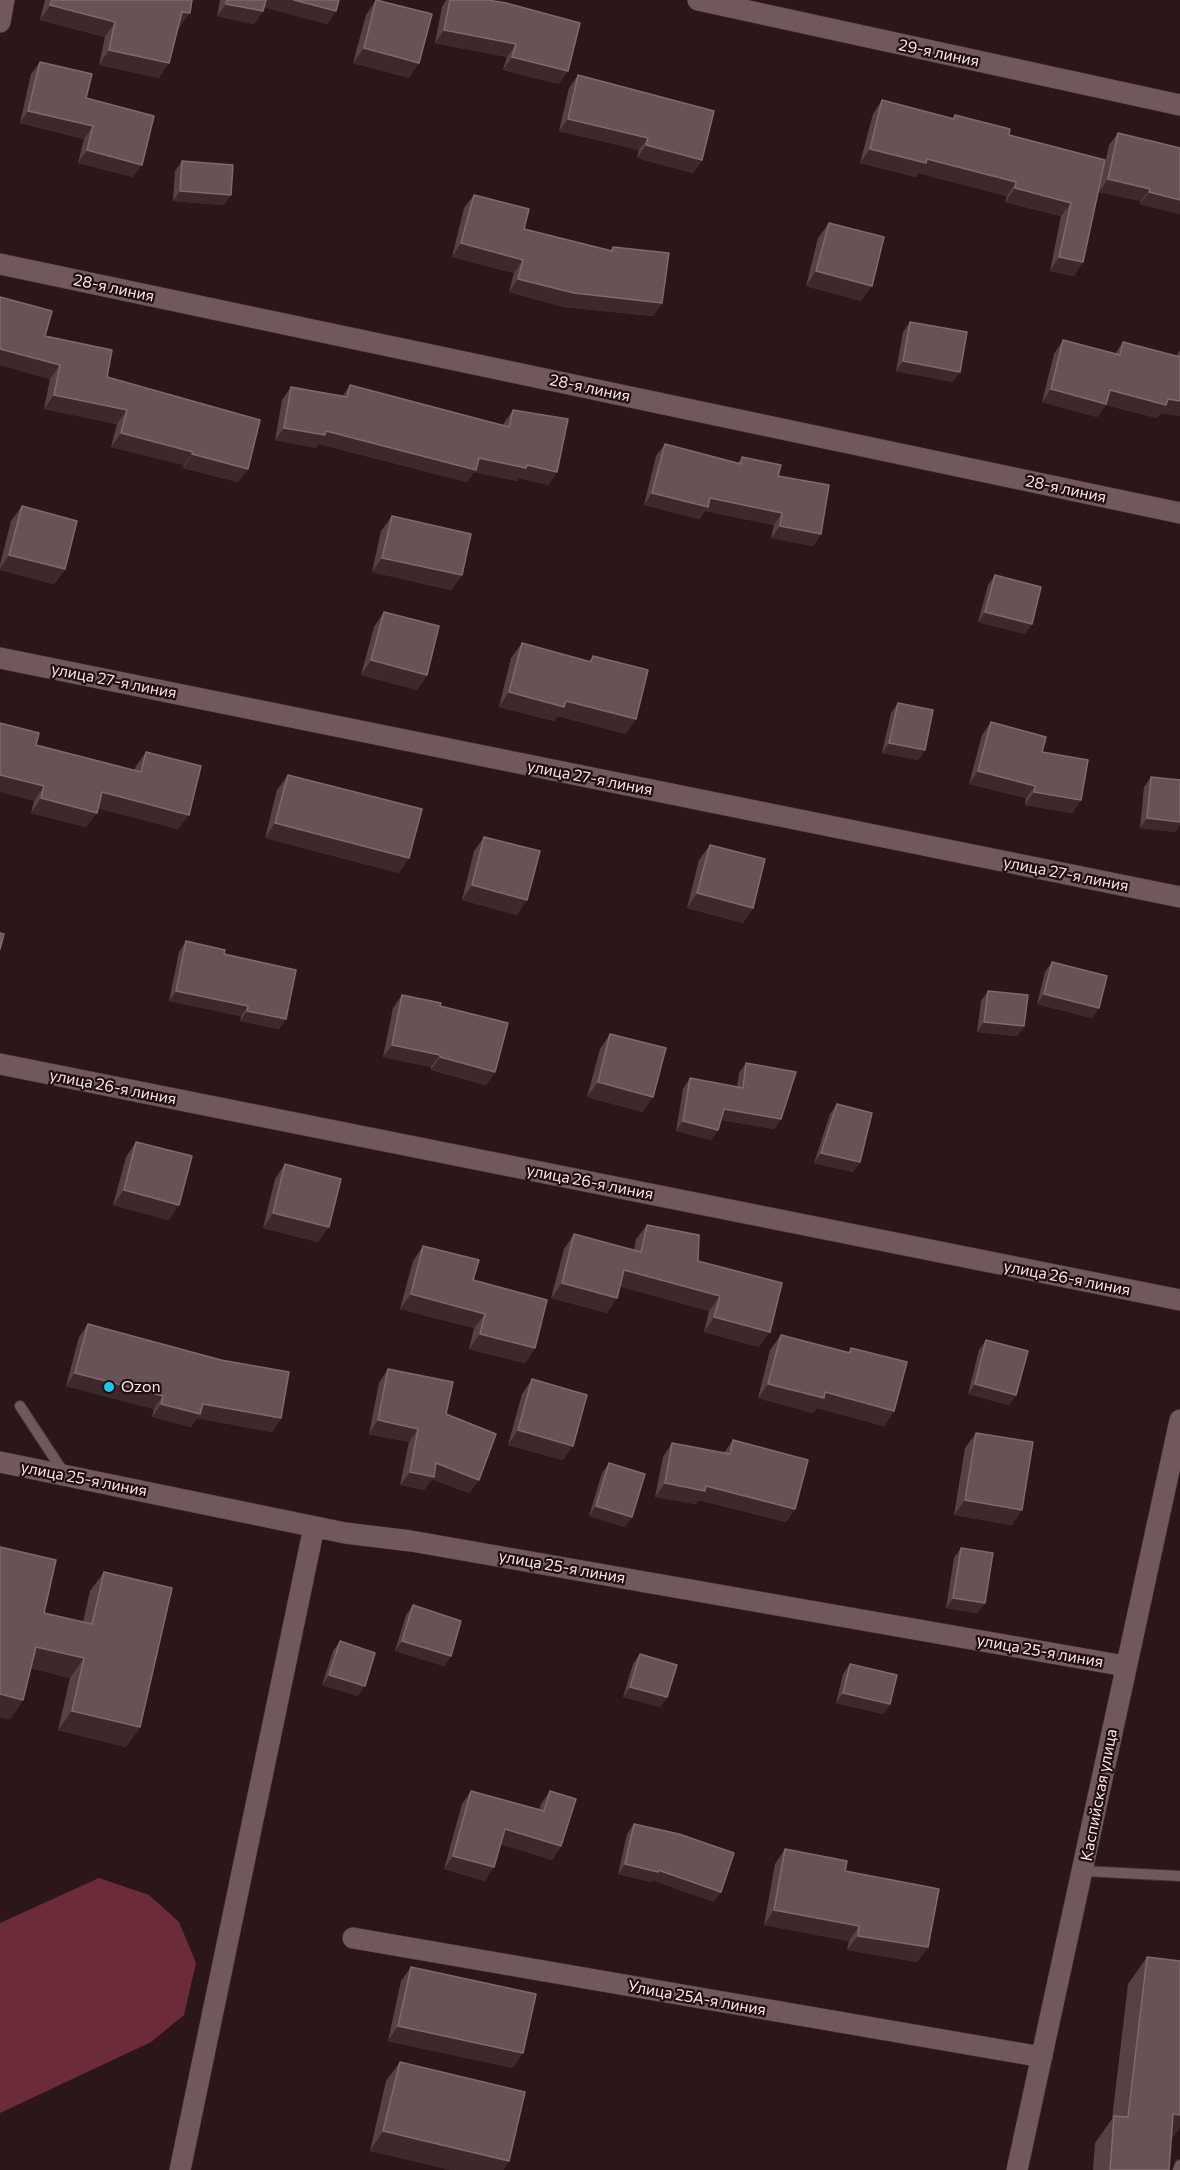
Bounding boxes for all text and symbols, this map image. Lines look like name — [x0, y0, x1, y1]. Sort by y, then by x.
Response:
street label: 29-я линия — [897, 35, 981, 71]
street label: 28-я линия — [72, 270, 156, 306]
street label: 28-я линия — [548, 370, 632, 406]
street label: 28-я линия — [1024, 471, 1108, 507]
street label: улица 27-я линия — [50, 659, 178, 703]
street label: улица 27-я линия — [526, 756, 654, 800]
street label: улица 27-я линия — [1002, 852, 1130, 896]
street label: улица 26-я линия — [48, 1065, 178, 1109]
street label: улица 26-я линия — [525, 1160, 655, 1204]
street label: улица 26-я линия — [1002, 1256, 1132, 1300]
place label: Ozon — [121, 1377, 161, 1397]
marker: Ozon — [102, 1380, 116, 1394]
street label: улица 25-я линия — [19, 1457, 149, 1501]
street label: улица 25-я линия — [497, 1546, 627, 1588]
street label: улица 25-я линия — [975, 1630, 1105, 1672]
street label: Каспийская улица — [1077, 1727, 1121, 1863]
street label: Улица 25А-я линия — [626, 1976, 768, 2020]

